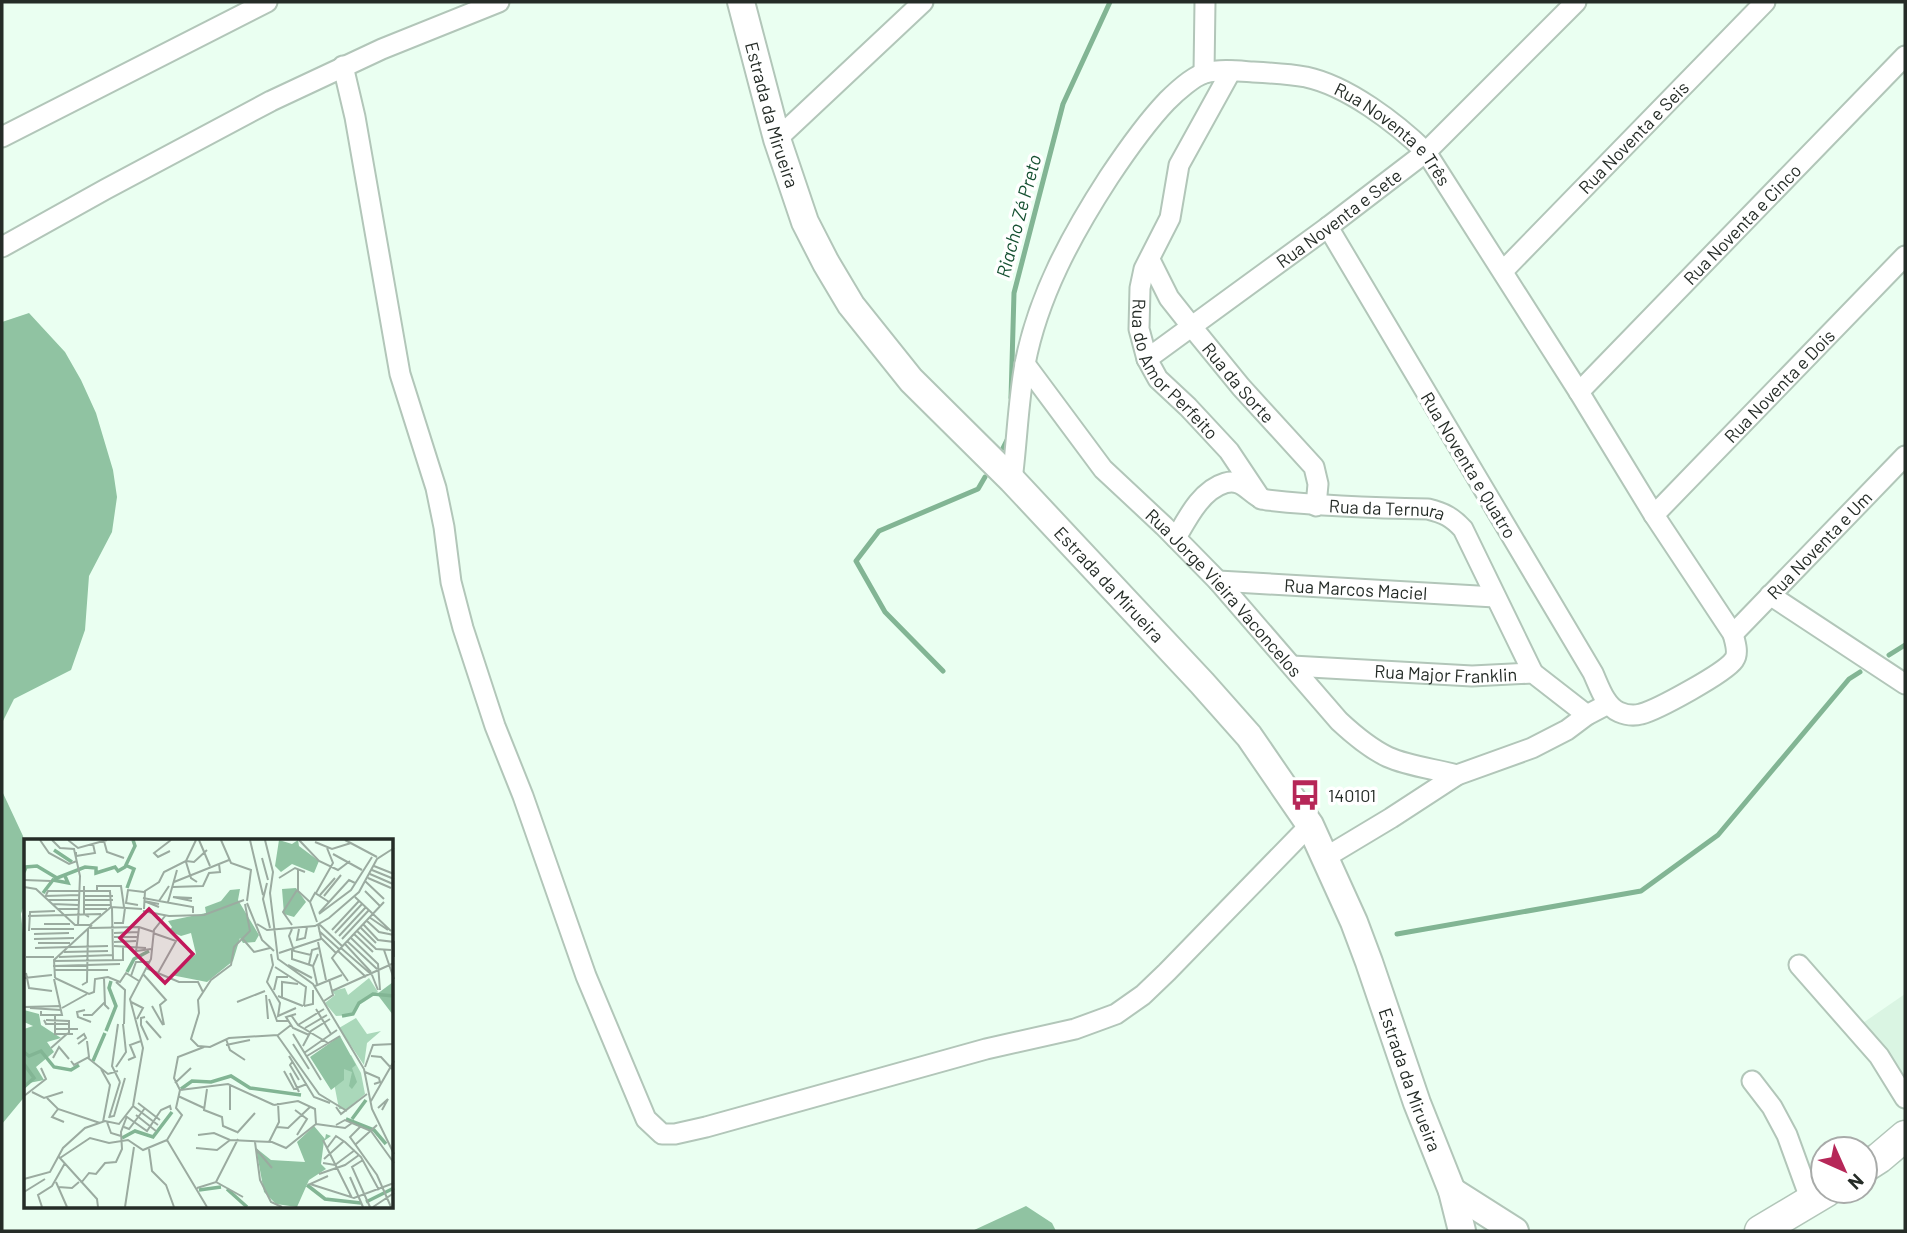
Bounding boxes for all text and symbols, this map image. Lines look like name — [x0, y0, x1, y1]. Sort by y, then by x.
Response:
street label: Estrada da Mirueira — [741, 39, 804, 191]
street label: Rua Noventa e Seis — [1574, 76, 1693, 198]
street label: Rua Noventa e Três — [1331, 77, 1456, 190]
water label: Riacho Zé Preto — [991, 152, 1045, 280]
street label: Rua Noventa e Cinco — [1679, 159, 1805, 289]
street label: Rua Noventa e Sete — [1272, 164, 1406, 272]
street label: Rua do Amor Perfeito — [1128, 298, 1223, 444]
street label: Rua Noventa e Dois — [1719, 324, 1839, 447]
street label: Rua da Sorte — [1198, 338, 1279, 427]
street label: Rua Noventa e Quatro — [1417, 388, 1521, 542]
street label: Rua Noventa e Um — [1762, 486, 1876, 603]
street label: Rua da Ternura — [1328, 494, 1448, 525]
street label: Rua Jorge Vieira Vaconcelos — [1141, 504, 1307, 681]
street label: Estrada da Mirueira — [1050, 522, 1169, 647]
street label: Rua Marcos Maciel — [1284, 574, 1428, 604]
street label: Rua Major Franklin — [1374, 660, 1518, 687]
bus stop icon: 140101 — [1288, 778, 1322, 812]
place label: 140101 — [1328, 784, 1376, 806]
inset map — [24, 839, 394, 1208]
street label: Estrada da Mirueira — [1374, 1005, 1446, 1154]
north arrow — [1809, 1135, 1879, 1205]
text: N — [1844, 1170, 1869, 1195]

